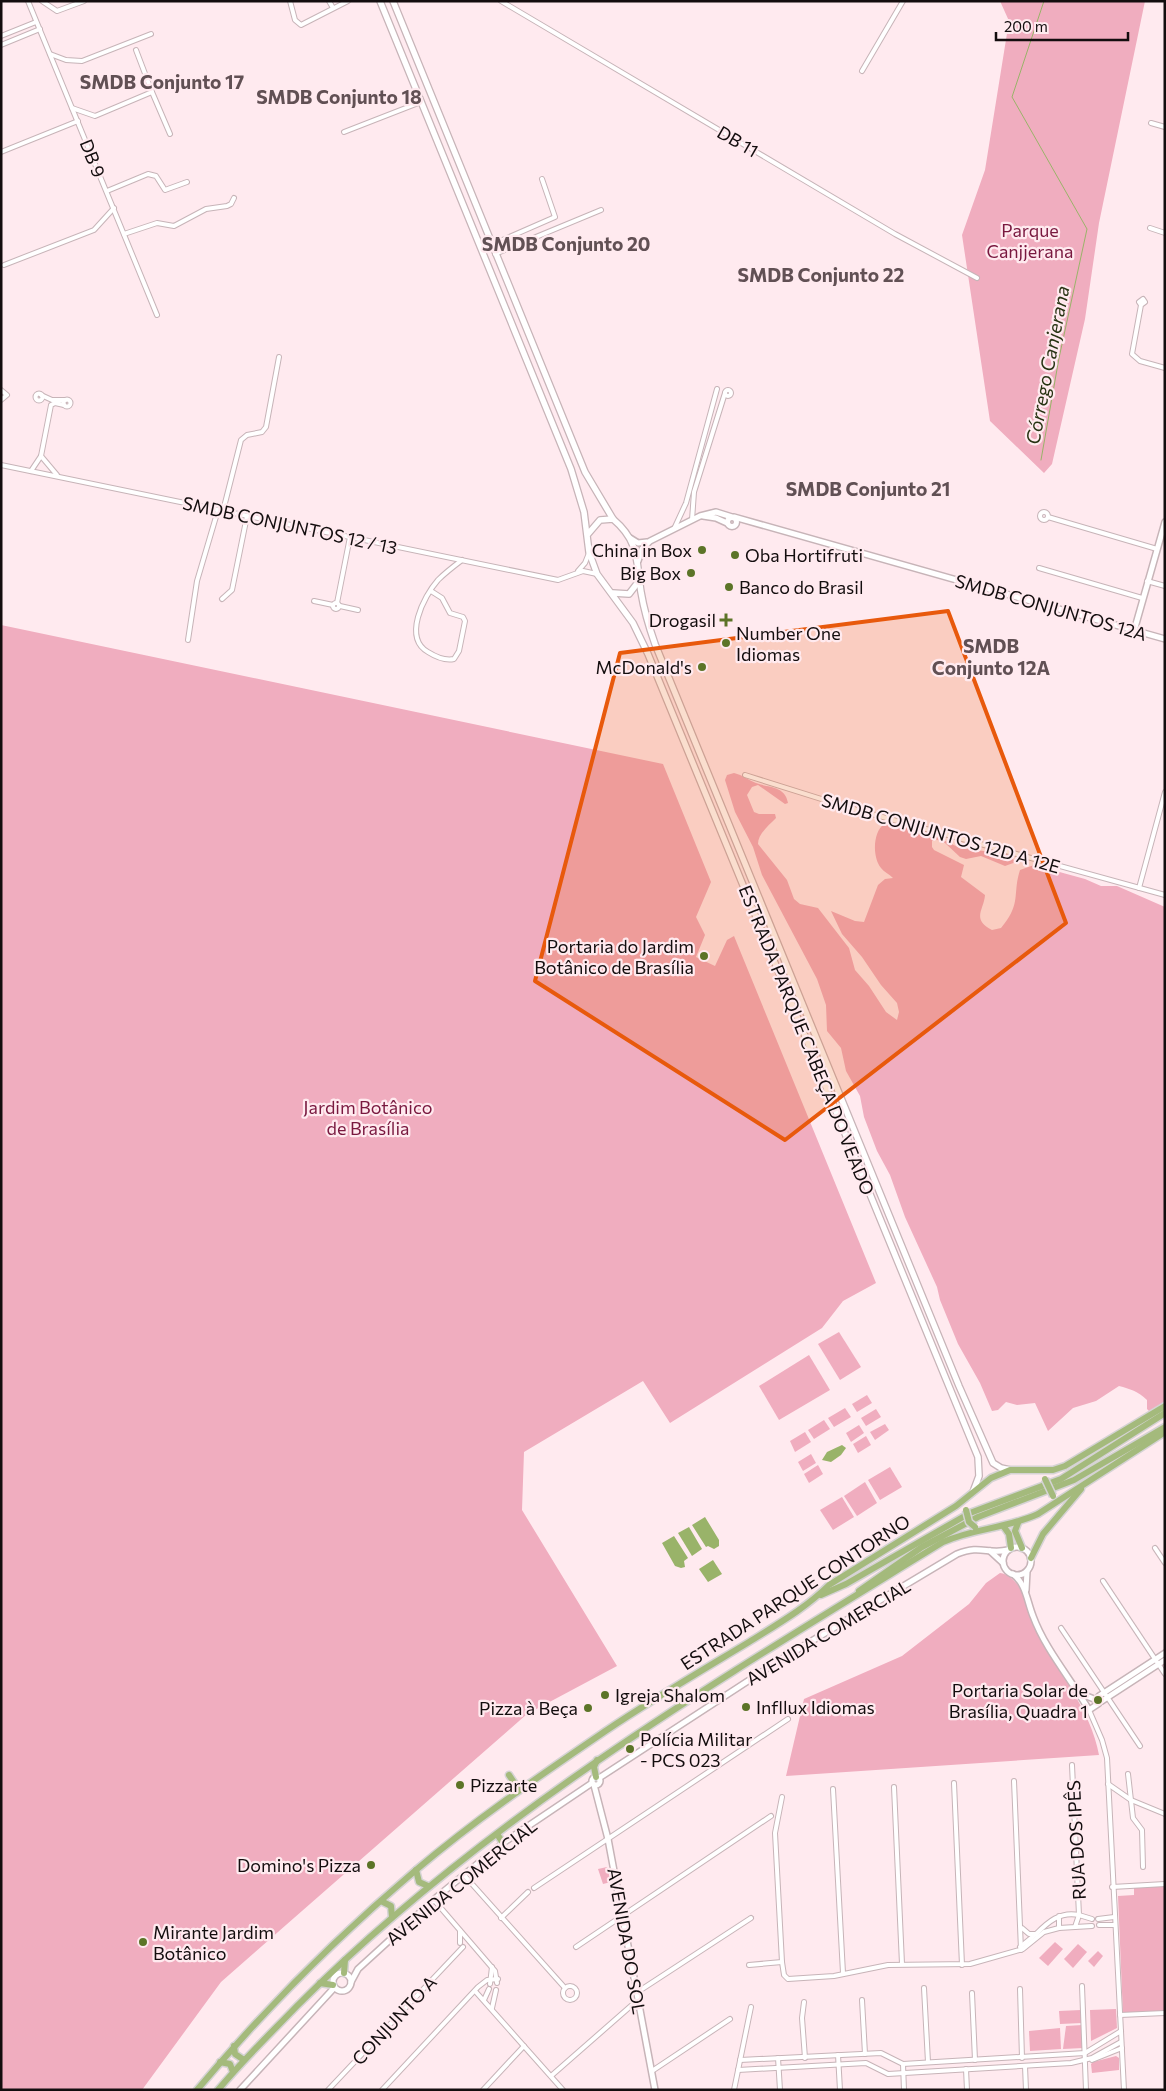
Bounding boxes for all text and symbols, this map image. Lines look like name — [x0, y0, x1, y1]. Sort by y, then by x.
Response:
scale bar — [996, 10, 1128, 42]
text: 200 m — [1004, 17, 1048, 35]
district label: SMDB Conjunto 17 — [80, 70, 244, 93]
district label: SMDB Conjunto 18 — [256, 85, 422, 108]
street label: DB 11 — [714, 121, 762, 161]
street label: DB 9 — [75, 136, 111, 180]
park label: Parque Canjjerana — [987, 219, 1073, 262]
district label: SMDB Conjunto 20 — [482, 232, 650, 255]
district label: SMDB Conjunto 22 — [738, 263, 904, 286]
water label: Córrego Canjerana — [1020, 284, 1074, 446]
district label: SMDB Conjunto 21 — [786, 477, 950, 500]
street label: SMDB CONJUNTOS 12 / 13 — [181, 491, 399, 559]
place label: China in Box — [592, 539, 692, 561]
marker: China in Box — [696, 544, 708, 556]
place label: Oba Hortifruti — [745, 544, 863, 566]
marker: Oba Hortifruti — [729, 549, 741, 561]
place label: Big Box — [620, 562, 681, 584]
marker: Big Box — [685, 567, 697, 579]
street label: SMDB CONJUNTOS 12A — [953, 569, 1149, 645]
place label: Banco do Brasil — [739, 576, 863, 598]
marker: Banco do Brasil — [723, 581, 735, 593]
place label: Drogasil — [649, 609, 716, 631]
marker: Drogasil — [720, 614, 732, 626]
place label: Number One Idiomas — [736, 622, 841, 665]
district label: SMDB Conjunto 12A — [932, 634, 1051, 679]
marker: Number One Idiomas — [720, 637, 732, 649]
place label: McDonald's — [595, 656, 692, 678]
marker: McDonald's — [696, 661, 708, 673]
street label: SMDB CONJUNTOS 12D A 12E — [819, 788, 1063, 878]
street label: ESTRADA PARQUE CABEÇA DO VEADO — [735, 882, 879, 1198]
place label: Portaria do Jardim Botânico de Brasília — [534, 935, 694, 978]
marker: Portaria do Jardim Botânico de Brasília — [698, 950, 710, 962]
park label: Jardim Botânico de Brasília — [303, 1096, 433, 1139]
street label: ESTRADA PARQUE CONTORNO — [676, 1510, 914, 1674]
street label: AVENIDA COMERCIAL — [742, 1574, 914, 1690]
place label: Portaria Solar de Brasília, Quadra 1 — [949, 1679, 1088, 1722]
place label: Igreja Shalom — [615, 1684, 725, 1706]
marker: Igreja Shalom — [599, 1689, 611, 1701]
marker: Portaria Solar de Brasília, Quadra 1 — [1092, 1694, 1104, 1706]
place label: Infllux Idiomas — [756, 1696, 875, 1718]
place label: Pizza à Beça — [479, 1697, 578, 1719]
marker: Infllux Idiomas — [740, 1701, 752, 1713]
marker: Pizza à Beça — [582, 1702, 594, 1714]
place label: Polícia Militar - PCS 023 — [640, 1728, 752, 1771]
marker: Polícia Militar - PCS 023 — [624, 1743, 636, 1755]
place label: Pizzarte — [470, 1774, 537, 1796]
marker: Pizzarte — [454, 1779, 466, 1791]
street label: RUA DOS IPÊS — [1062, 1780, 1090, 1900]
street label: AVENIDA COMERCIAL — [381, 1814, 541, 1950]
place label: Domino's Pizza — [237, 1854, 361, 1876]
marker: Domino's Pizza — [365, 1859, 377, 1871]
street label: AVENIDA DO SOL — [603, 1866, 651, 2016]
place label: Mirante Jardim Botânico — [153, 1921, 274, 1964]
marker: Mirante Jardim Botânico — [137, 1936, 149, 1948]
street label: CONJUNTO A — [347, 1971, 441, 2069]

